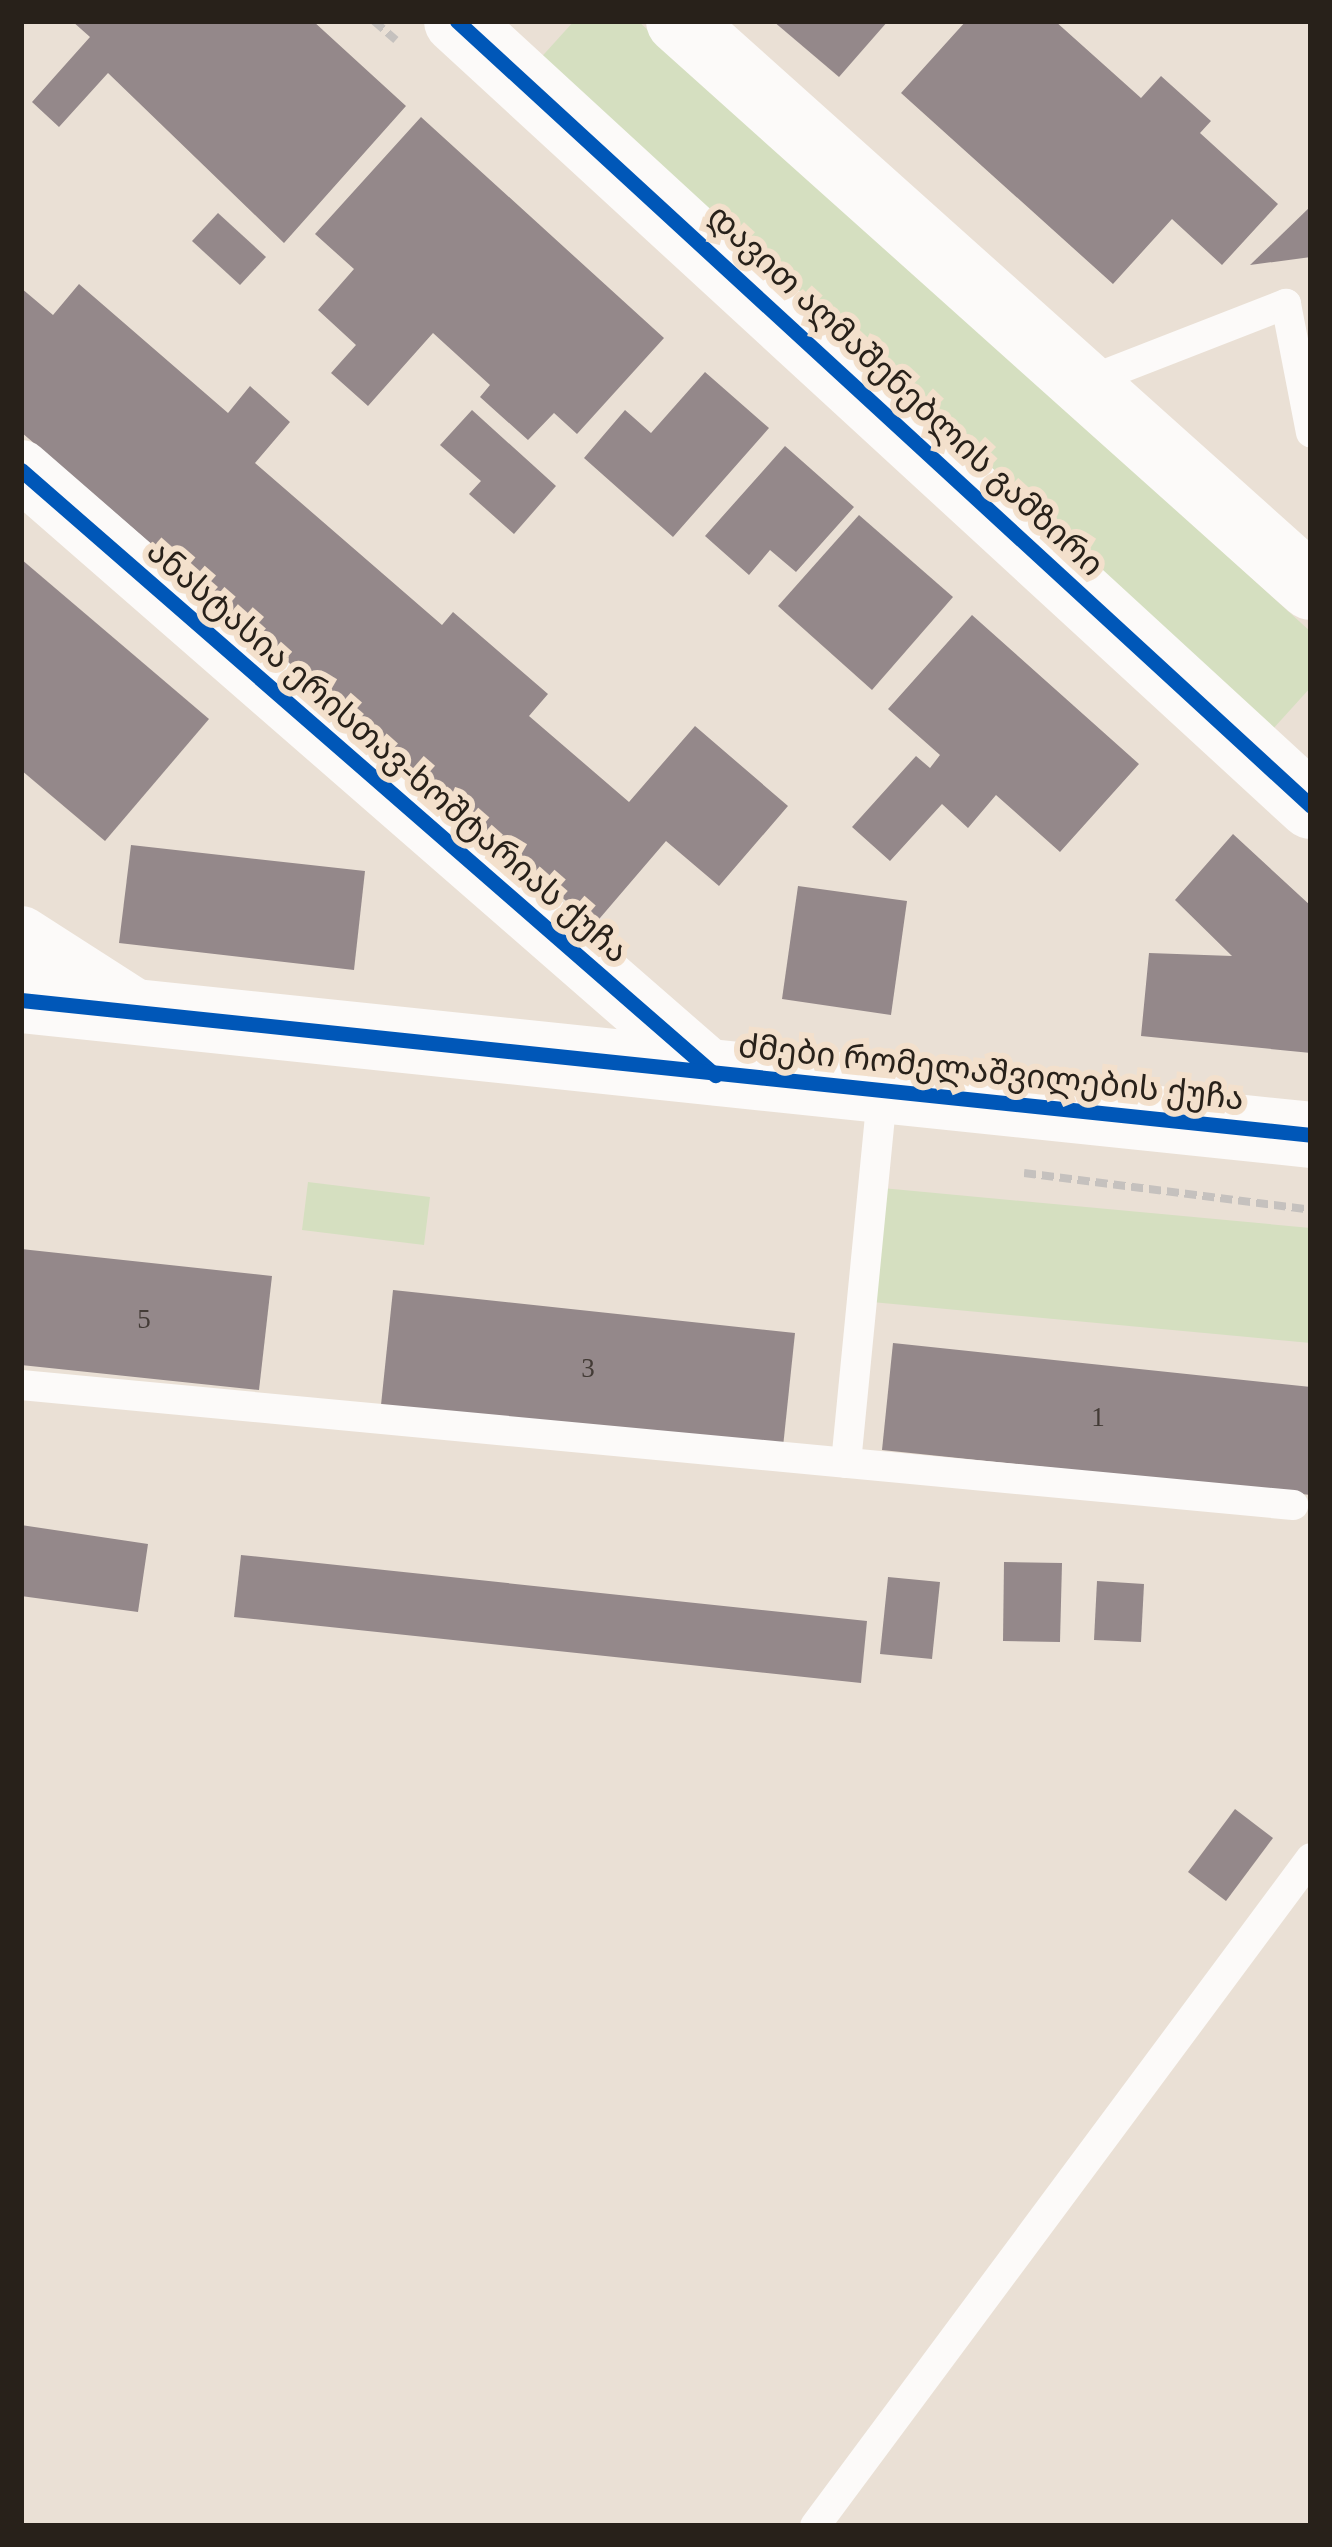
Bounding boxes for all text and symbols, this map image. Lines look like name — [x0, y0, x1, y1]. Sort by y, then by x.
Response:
street label: დავით აღმაშენებლის გამზირი — [699, 197, 1111, 585]
street label: ანასტასია ერისთავ-ხოშტარიას ქუჩა — [138, 532, 636, 972]
street label: ძმები რომელაშვილების ქუჩა — [736, 1027, 1246, 1119]
house number: 5 — [137, 1304, 151, 1336]
house number: 3 — [581, 1353, 595, 1385]
house number: 1 — [1091, 1402, 1105, 1434]

